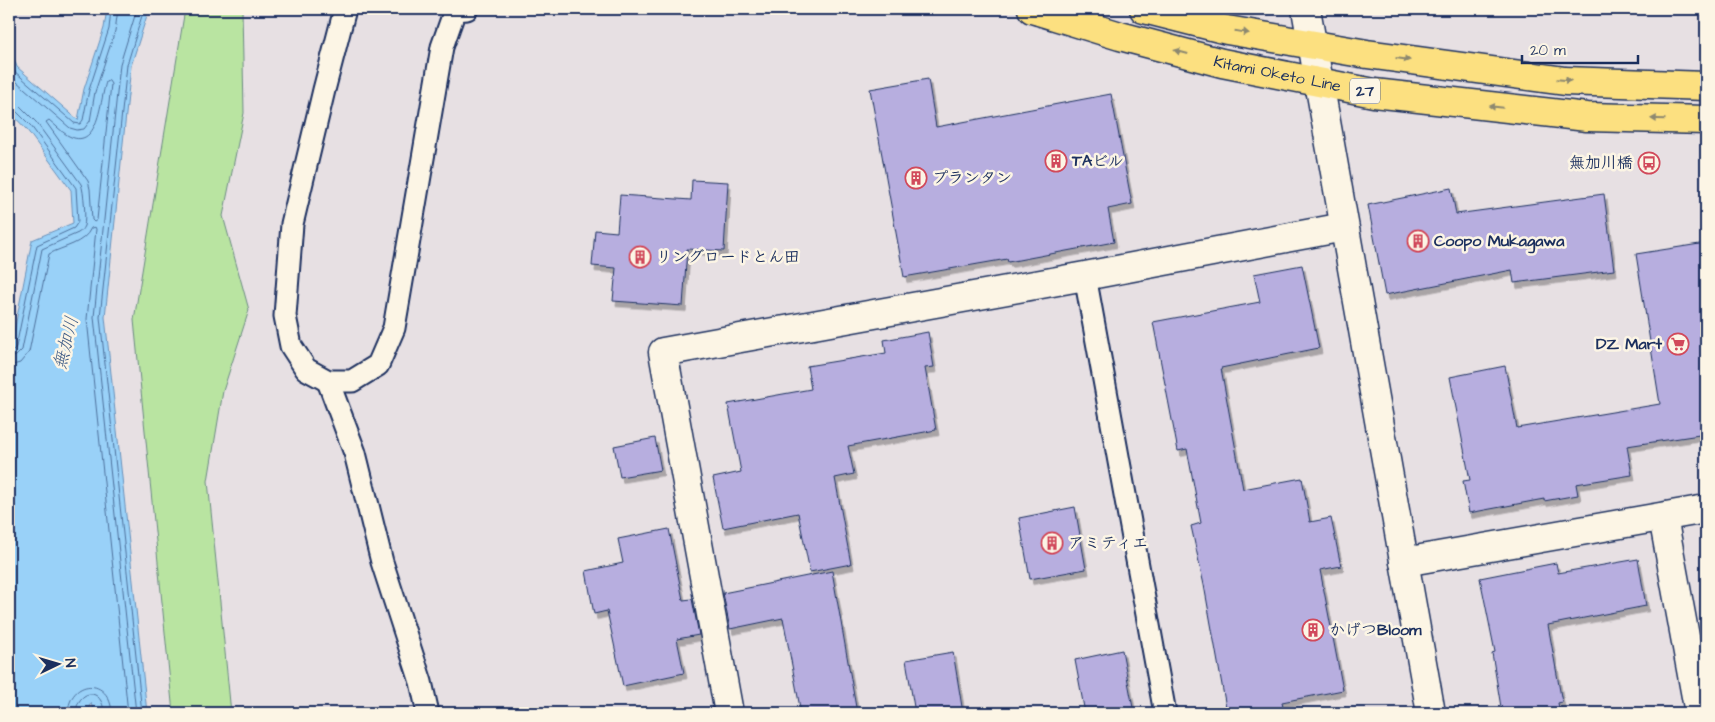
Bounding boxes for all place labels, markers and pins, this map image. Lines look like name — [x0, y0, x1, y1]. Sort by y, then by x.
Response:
building icon: TAビル — [1044, 149, 1068, 173]
place label: TAビル — [1071, 150, 1124, 172]
bus stop icon: 無加川橋 — [1637, 151, 1661, 175]
place label: 無加川橋 — [1569, 152, 1633, 174]
building icon: プランタン — [904, 166, 928, 190]
place label: プランタン — [932, 167, 1012, 189]
building icon: Coopo Mukagawa — [1406, 229, 1430, 253]
place label: Coopo Mukagawa — [1434, 230, 1565, 254]
building icon: リングロードとん田 — [628, 245, 652, 269]
place label: リングロードとん田 — [656, 246, 800, 268]
supermarket icon: DZ Mart — [1666, 332, 1690, 356]
place label: DZ Mart — [1596, 333, 1663, 355]
building icon: アミティエ — [1040, 531, 1064, 555]
place label: アミティエ — [1068, 532, 1148, 554]
building icon: かげつBloom — [1301, 618, 1325, 642]
place label: かげつBloom — [1329, 619, 1422, 641]

